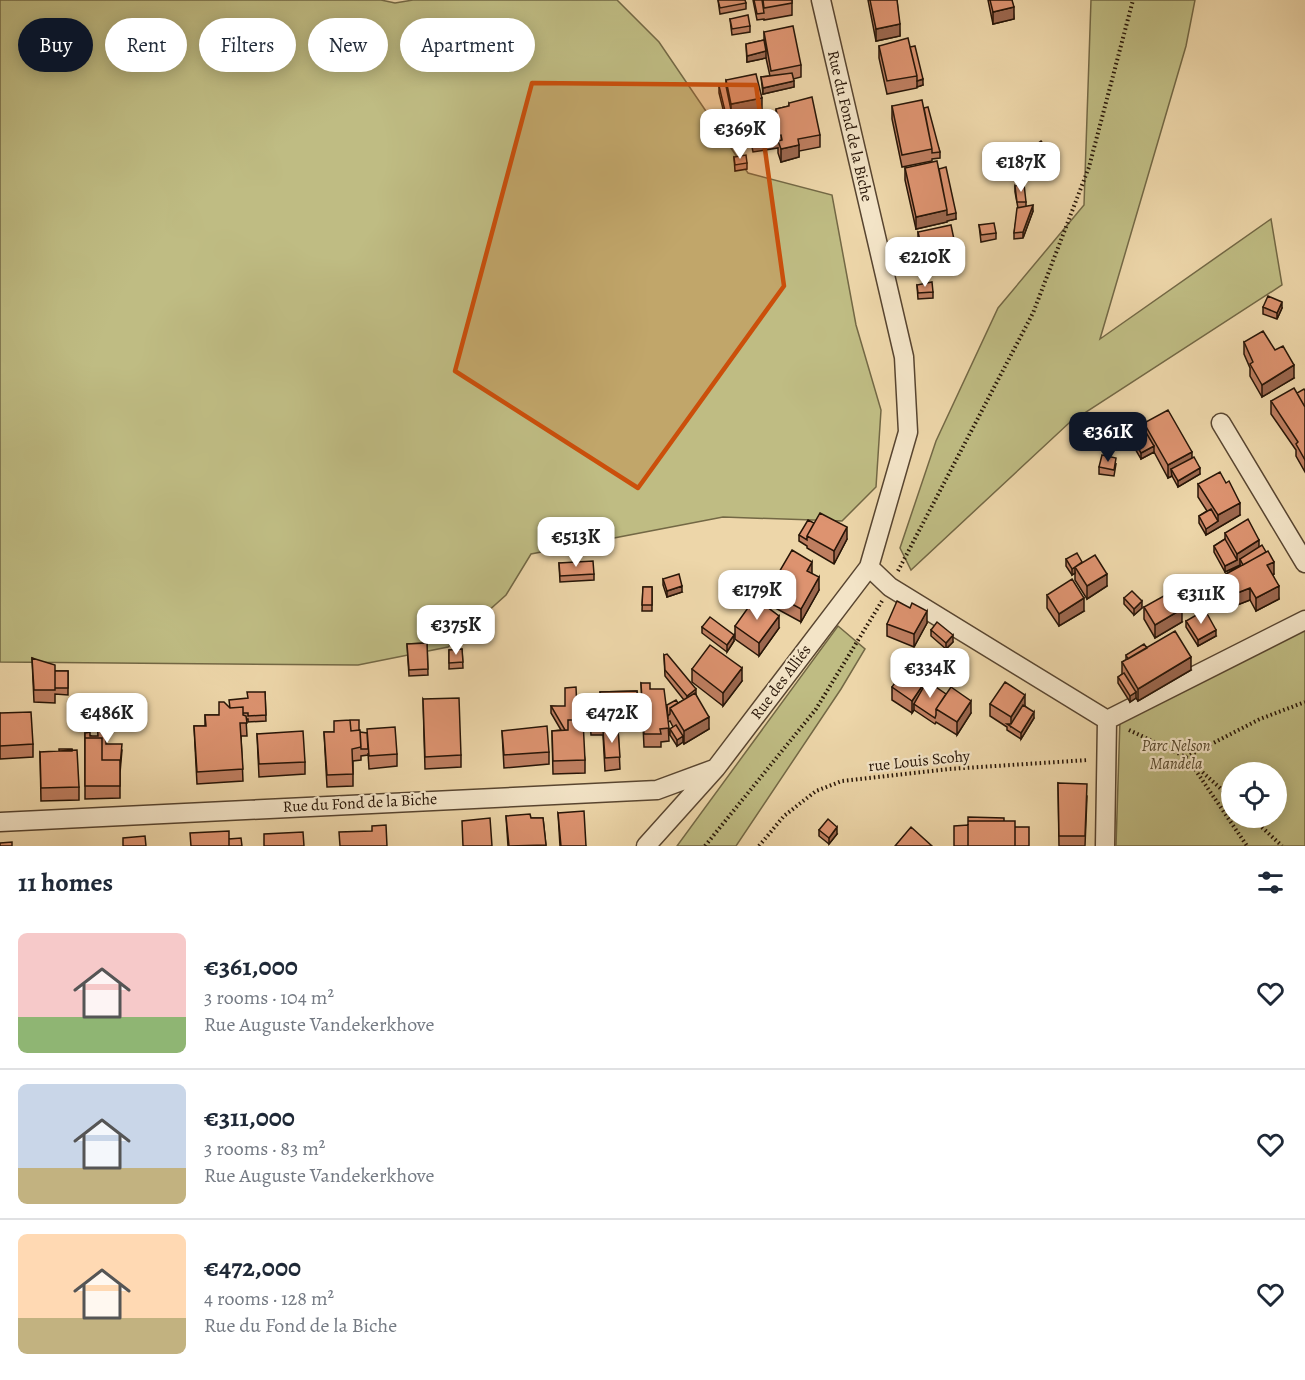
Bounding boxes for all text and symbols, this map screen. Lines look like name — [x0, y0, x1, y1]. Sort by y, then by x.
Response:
chip: Buy — [18, 18, 93, 72]
chip: Rent — [105, 18, 187, 72]
chip: Filters — [199, 18, 296, 72]
chip: New — [308, 18, 388, 72]
chip: Apartment — [400, 18, 535, 72]
street label: Rue du Fond de la Biche — [822, 48, 878, 204]
pin: €369K — [698, 109, 782, 160]
text: €369K — [714, 115, 766, 142]
pin: €187K — [979, 142, 1063, 193]
text: €187K — [996, 148, 1046, 175]
pin: €210K — [883, 237, 967, 288]
text: €210K — [899, 243, 951, 270]
pin: €361K — [1066, 412, 1150, 463]
text: €361K — [1083, 418, 1133, 445]
pin: €513K — [534, 517, 618, 568]
text: €513K — [552, 523, 600, 550]
pin: €179K — [715, 570, 799, 621]
pin: €311K — [1159, 574, 1243, 625]
text: €179K — [732, 576, 782, 603]
text: €311K — [1177, 580, 1225, 607]
pin: €375K — [414, 605, 498, 656]
text: €375K — [431, 611, 481, 638]
street label: Rue des Alliés — [746, 640, 816, 724]
pin: €334K — [888, 648, 972, 699]
text: €334K — [904, 654, 956, 681]
pin: €486K — [65, 693, 149, 744]
pin: €472K — [570, 693, 654, 744]
text: €486K — [81, 699, 133, 726]
text: €472K — [586, 699, 638, 726]
park label: Parc Nelson Mandela — [1142, 735, 1211, 775]
street label: rue Louis Scohy — [867, 745, 972, 777]
map controls — [1221, 762, 1287, 828]
button: locate — [1221, 762, 1287, 828]
street label: Rue du Fond de la Biche — [282, 788, 438, 818]
text: 11 homes — [18, 865, 113, 900]
icon: filters — [1254, 866, 1287, 899]
text: €361,000 — [204, 949, 298, 984]
icon: home — [66, 957, 138, 1029]
icon: heart — [1254, 977, 1287, 1010]
text: 3 rooms · 104 m² — [204, 984, 334, 1011]
text: Rue Auguste Vandekerkhove — [204, 1011, 434, 1038]
text: €311,000 — [204, 1100, 295, 1135]
icon: home — [66, 1108, 138, 1180]
icon: heart — [1254, 1128, 1287, 1161]
text: 3 rooms · 83 m² — [204, 1135, 325, 1162]
text: Rue Auguste Vandekerkhove — [204, 1162, 434, 1189]
text: €472,000 — [204, 1250, 301, 1285]
icon: home — [66, 1258, 138, 1330]
icon: heart — [1254, 1278, 1287, 1311]
text: 4 rooms · 128 m² — [204, 1285, 334, 1312]
text: Rue du Fond de la Biche — [204, 1312, 397, 1339]

